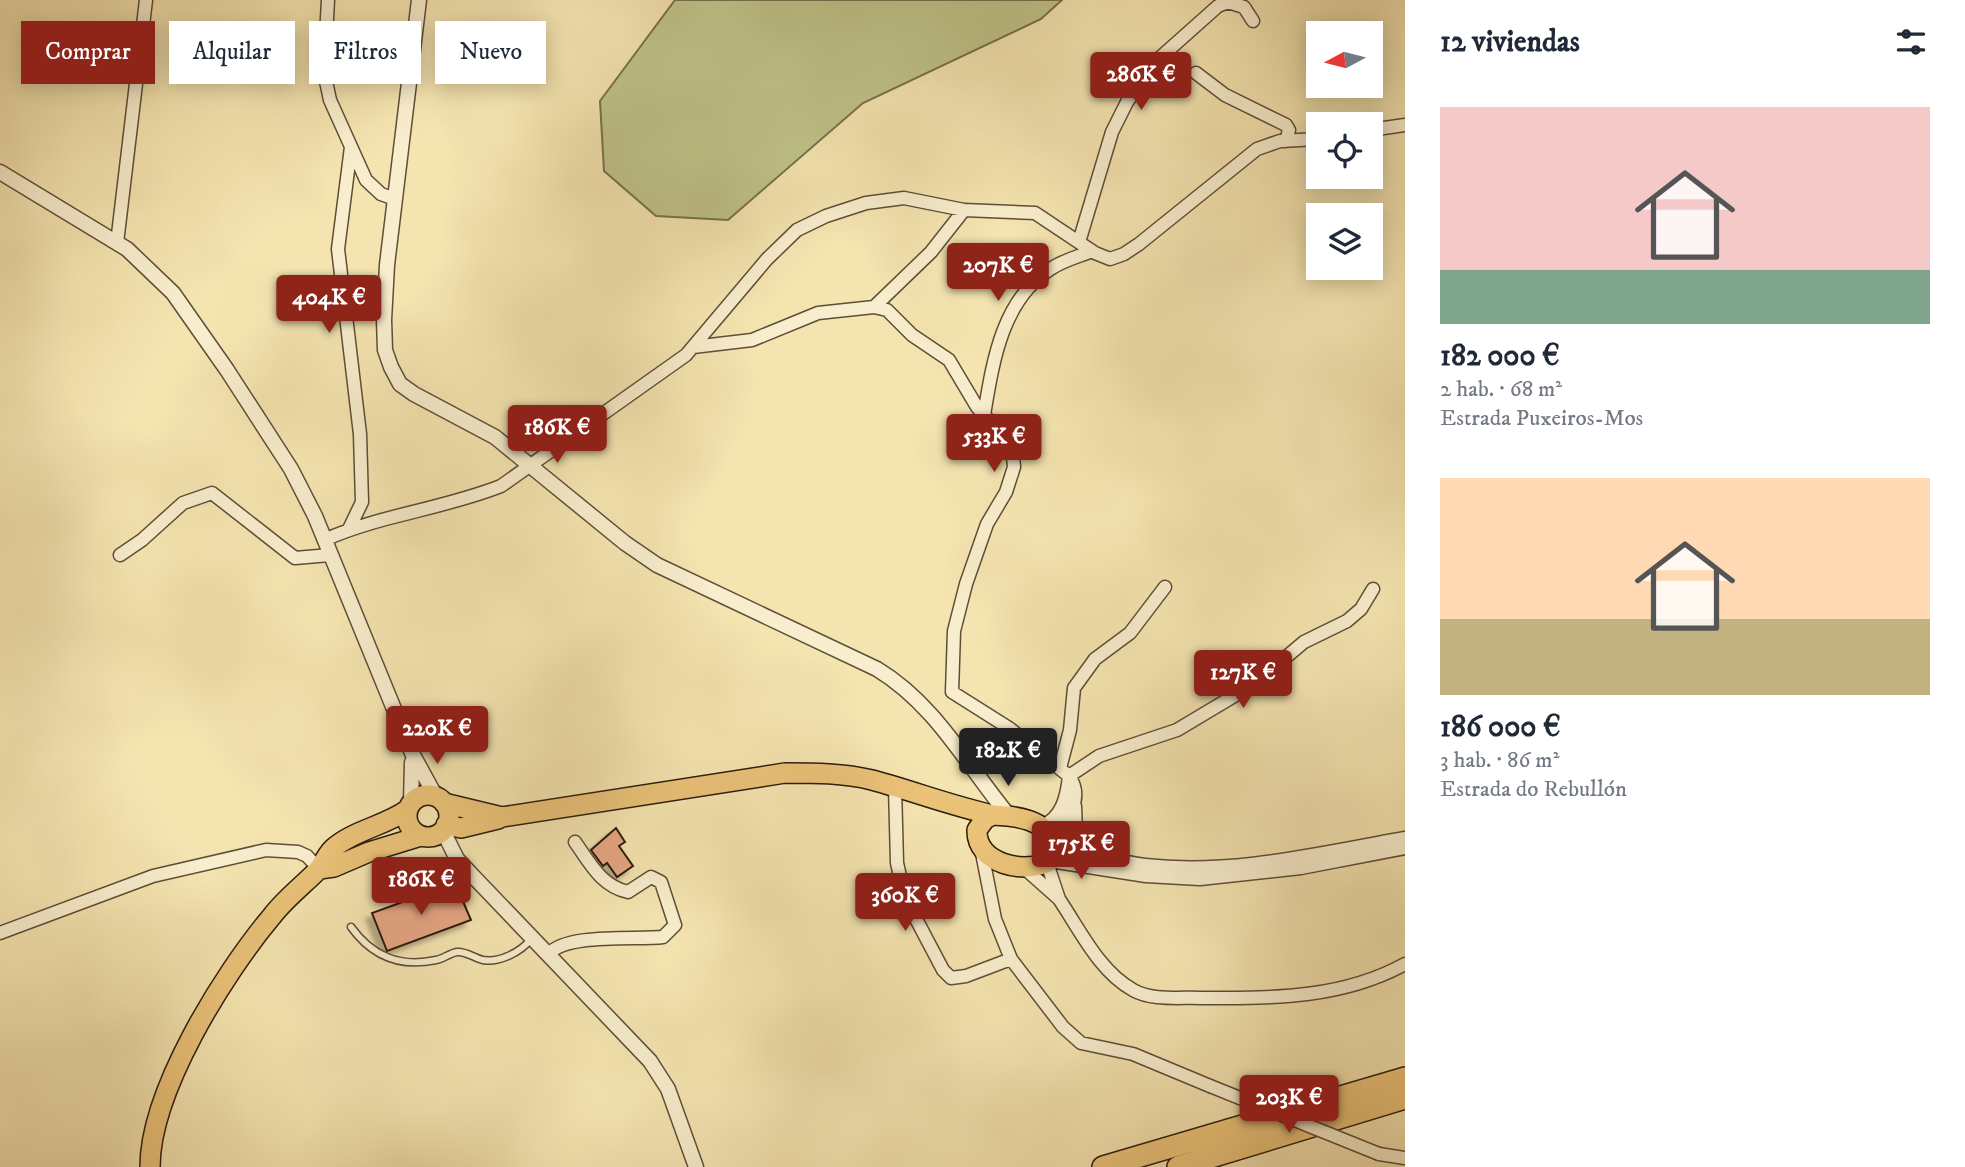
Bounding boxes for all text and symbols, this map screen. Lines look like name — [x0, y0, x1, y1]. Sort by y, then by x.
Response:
chip: Comprar — [21, 21, 155, 84]
chip: Alquilar — [169, 21, 295, 84]
chip: Filtros — [309, 21, 421, 84]
chip: Nuevo — [435, 21, 546, 84]
north arrow — [1306, 21, 1382, 98]
map controls — [1306, 21, 1383, 280]
icon: filters — [1892, 23, 1930, 61]
text: 12 viviendas — [1440, 24, 1580, 61]
pin: 286K € — [1084, 52, 1198, 112]
text: 286K € — [1106, 60, 1176, 89]
button: locate — [1306, 112, 1383, 189]
icon: home — [1622, 152, 1748, 278]
button: layers — [1306, 203, 1383, 280]
pin: 207K € — [941, 244, 1055, 303]
text: 207K € — [963, 251, 1033, 280]
pin: 404K € — [272, 276, 386, 335]
text: 404K € — [292, 283, 366, 312]
text: 182 000 € — [1440, 338, 1560, 375]
text: 2 hab. · 68 m² — [1440, 375, 1562, 404]
text: Estrada Puxeiros-Mos — [1440, 404, 1643, 433]
pin: 186K € — [500, 406, 614, 465]
text: 186K € — [524, 413, 590, 442]
pin: 533K € — [937, 414, 1051, 474]
text: 533K € — [962, 422, 1026, 451]
icon: home — [1622, 523, 1748, 649]
pin: 127K € — [1186, 650, 1300, 710]
text: 127K € — [1210, 658, 1276, 687]
pin: 220K € — [380, 706, 494, 766]
text: 186 000 € — [1440, 709, 1561, 746]
text: 220K € — [402, 714, 472, 743]
pin: 182K € — [951, 728, 1065, 788]
text: 182K € — [975, 736, 1041, 765]
text: 3 hab. · 86 m² — [1440, 746, 1559, 775]
text: Estrada do Rebullón — [1440, 775, 1627, 804]
pin: 175K € — [1024, 822, 1138, 881]
text: 175K € — [1048, 829, 1114, 858]
pin: 186K € — [364, 858, 478, 917]
text: 186K € — [388, 865, 454, 894]
pin: 360K € — [848, 874, 962, 933]
text: 360K € — [871, 881, 939, 910]
pin: 203K € — [1232, 1076, 1346, 1135]
text: 203K € — [1256, 1083, 1322, 1112]

